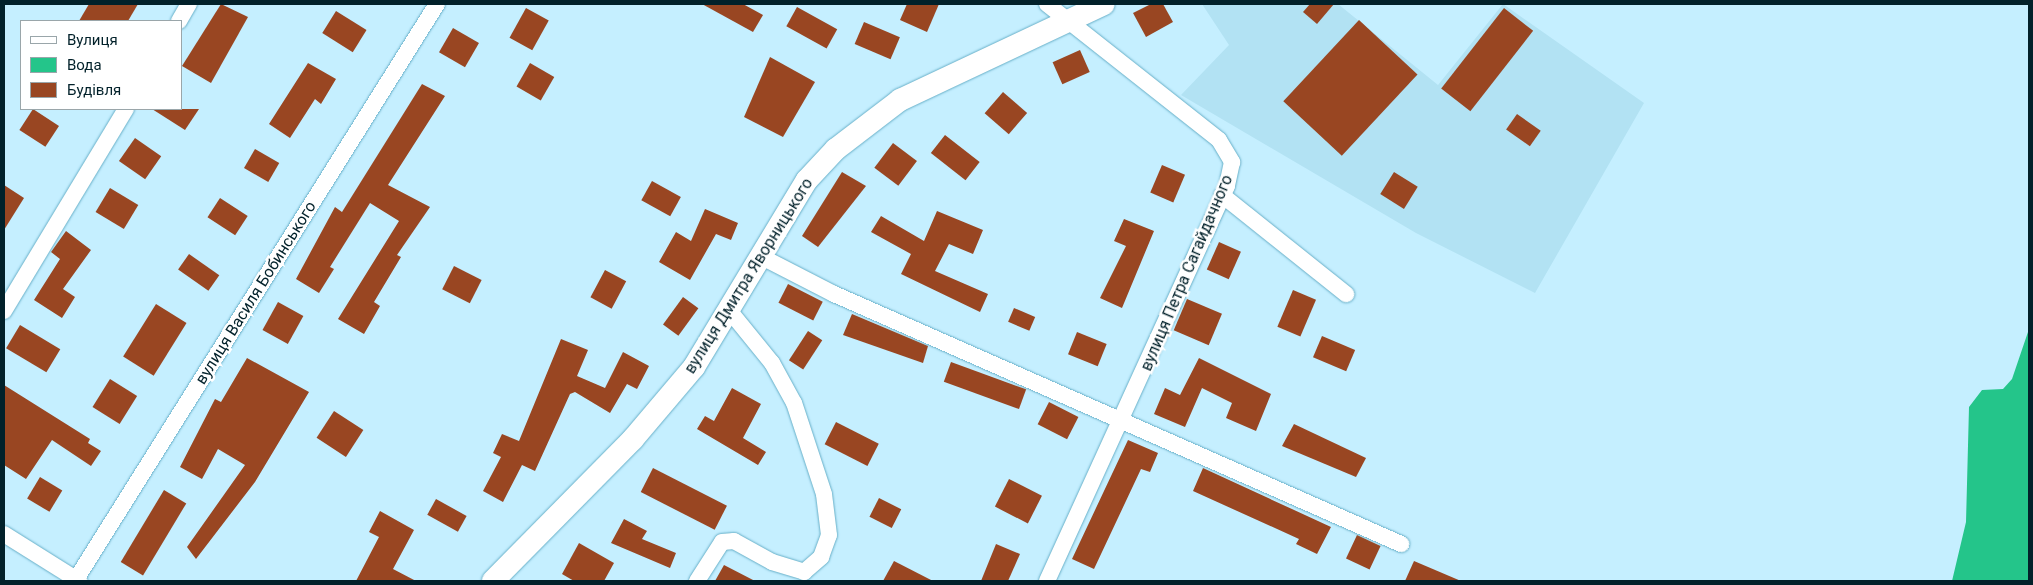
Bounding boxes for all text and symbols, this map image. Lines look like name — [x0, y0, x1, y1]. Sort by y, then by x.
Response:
legend — [20, 20, 182, 110]
text: Вулиця — [67, 31, 118, 49]
text: Вода — [67, 56, 102, 74]
text: Будівля — [67, 81, 121, 99]
street label: вулиця Петра Сагайдачного — [1137, 172, 1237, 374]
street label: вулиця Дмитра Яворницького — [681, 175, 817, 377]
street label: вулиця Василя Бобинського — [192, 198, 320, 388]

